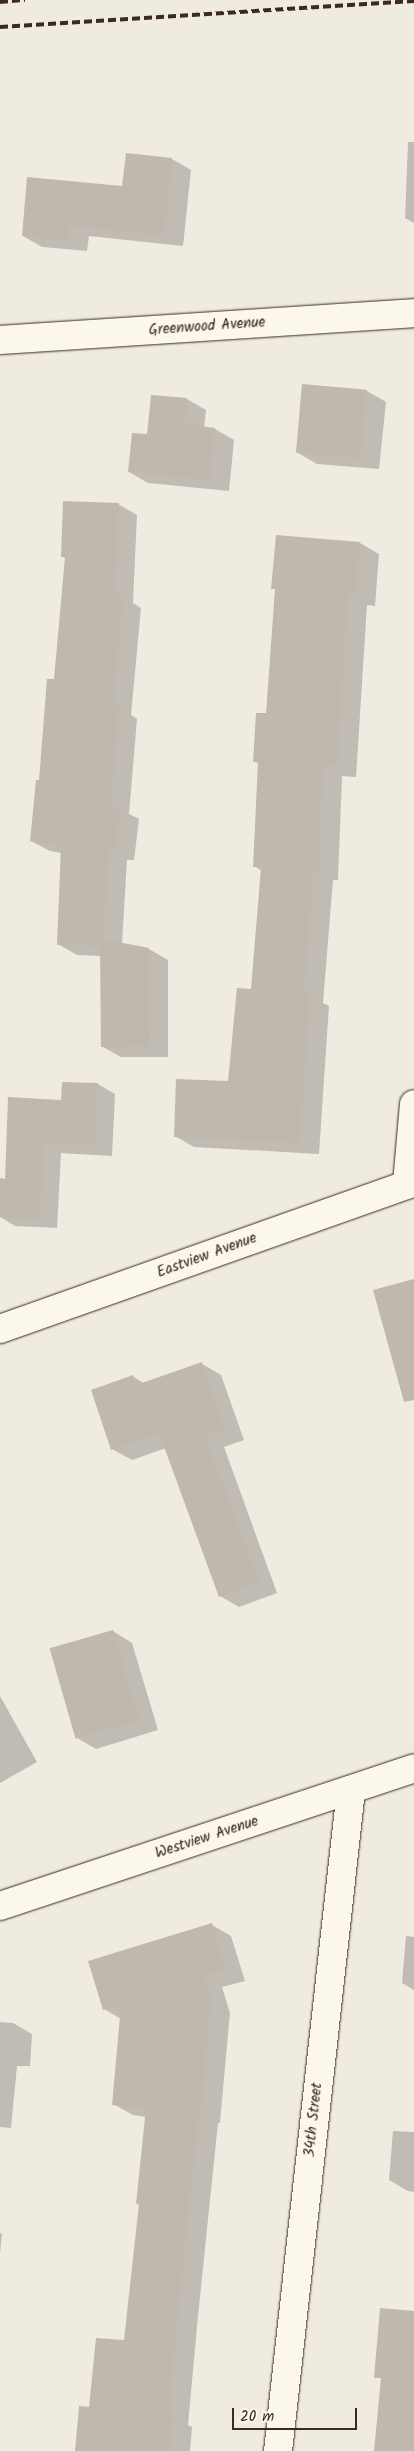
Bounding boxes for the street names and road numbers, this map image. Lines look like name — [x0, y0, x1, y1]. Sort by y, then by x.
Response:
street label: Greenwood Avenue — [148, 314, 266, 340]
street label: Eastview Avenue — [155, 1230, 259, 1282]
street label: Westview Avenue — [153, 1813, 261, 1863]
street label: 34th Street — [301, 2082, 327, 2158]

